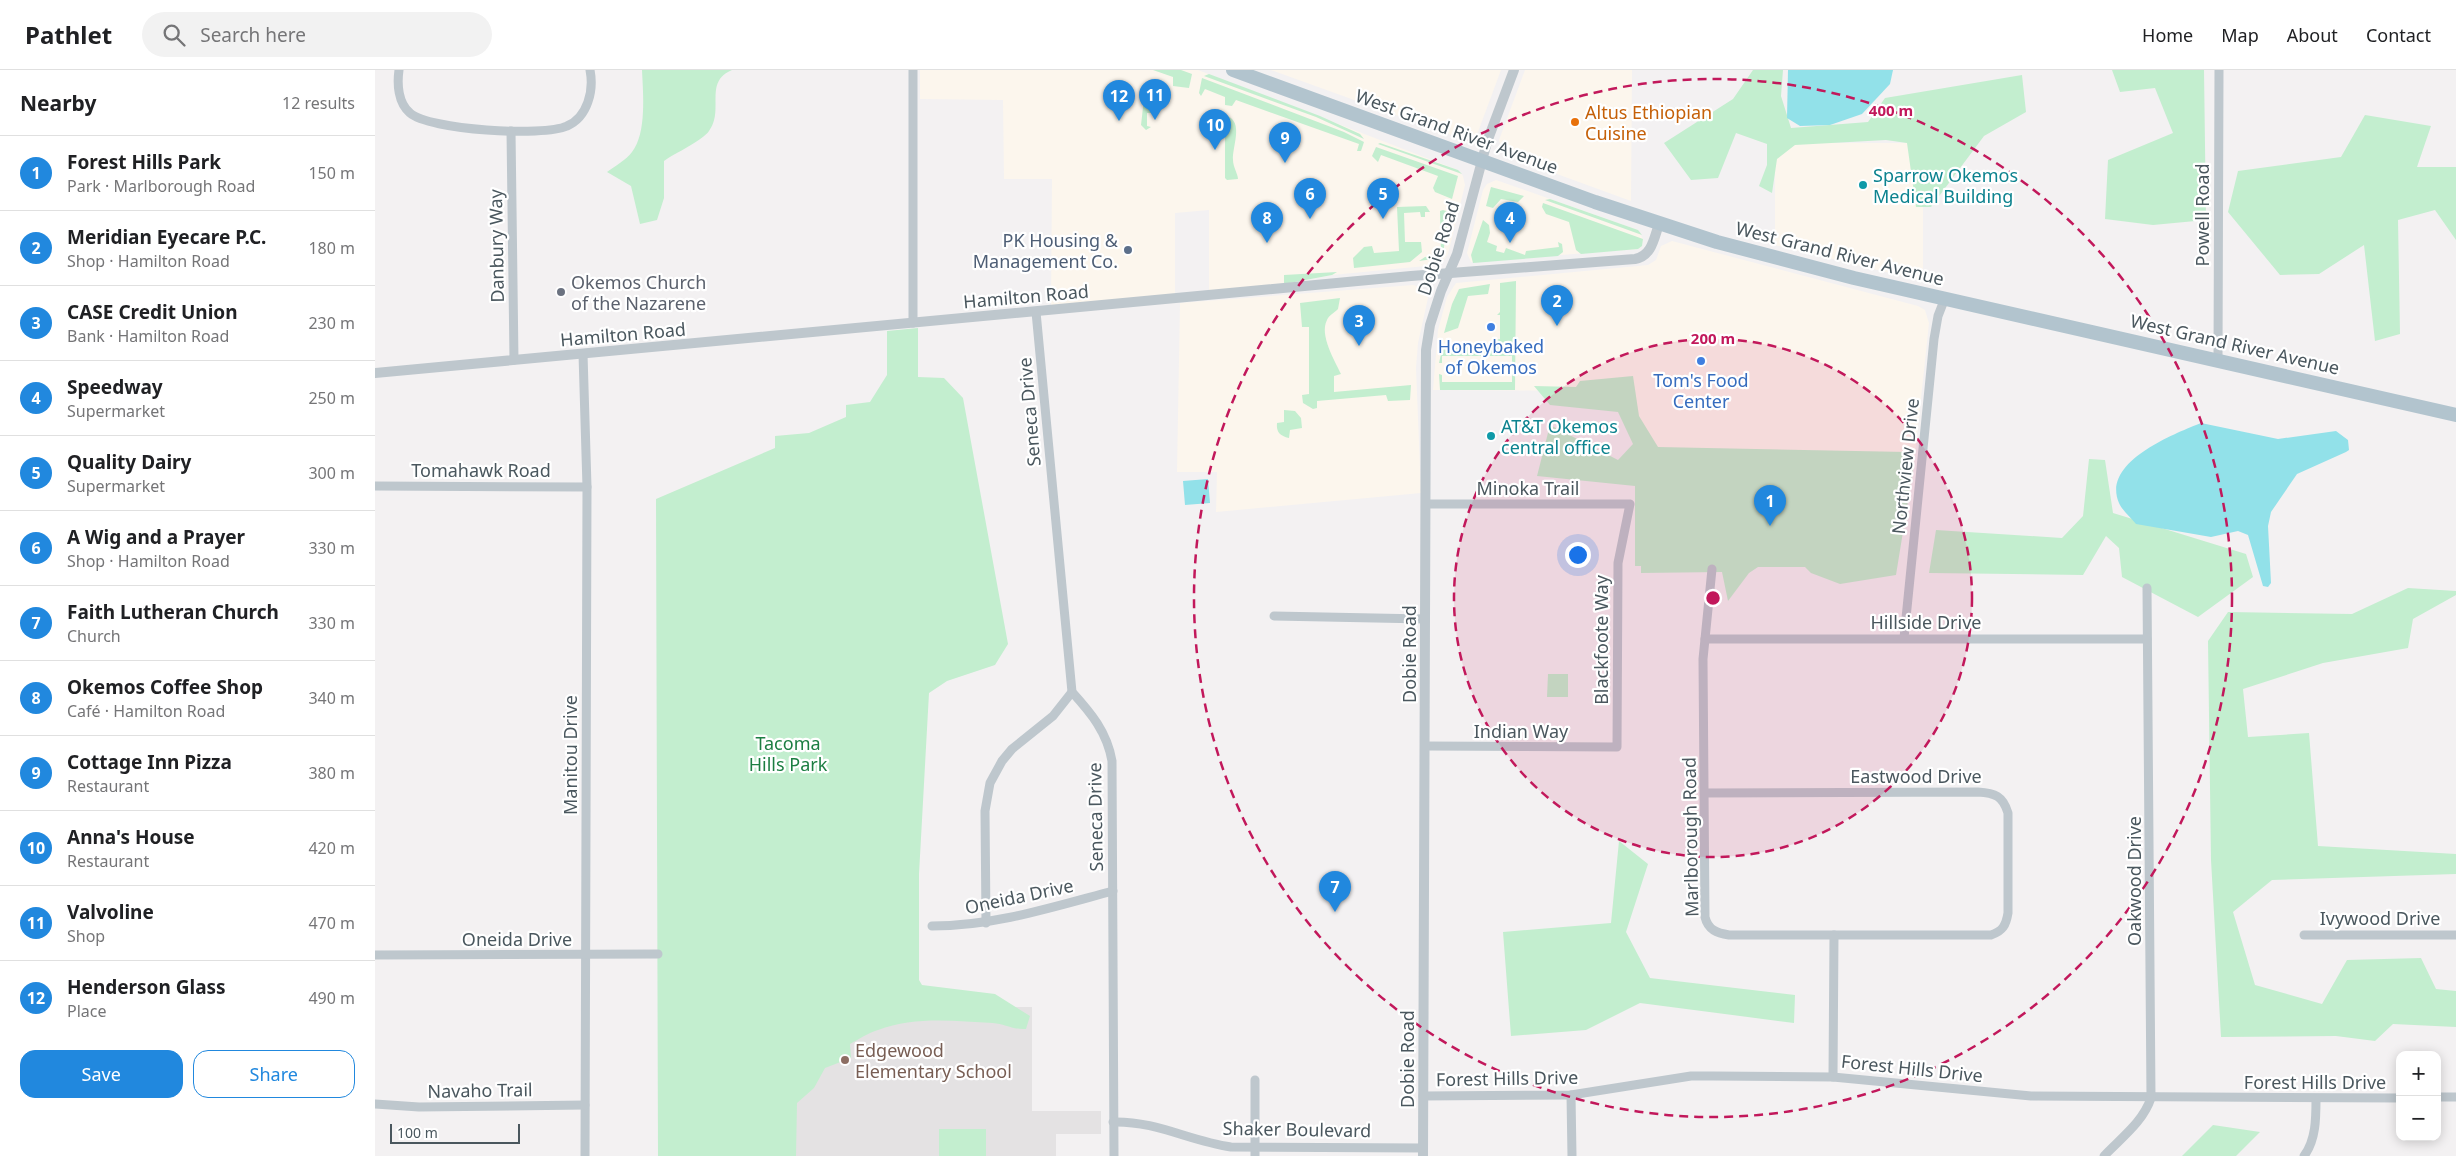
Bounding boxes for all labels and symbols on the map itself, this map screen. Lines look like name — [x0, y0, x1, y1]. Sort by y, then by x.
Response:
pin: 11 — [1139, 79, 1171, 120]
pin: 12 — [1103, 80, 1135, 121]
street label: West Grand River Avenue — [1352, 83, 1562, 179]
place label: Altus Ethiopian Cuisine — [1585, 100, 1712, 145]
text: 400 m — [1869, 100, 1913, 120]
pin: 10 — [1199, 109, 1231, 150]
marker: Altus Ethiopian Cuisine — [1569, 116, 1581, 128]
pin: 9 — [1269, 122, 1301, 163]
place label: Sparrow Okemos Medical Building — [1873, 163, 2018, 208]
street label: Powell Road — [2190, 164, 2214, 266]
pin: 6 — [1294, 178, 1326, 219]
pin: 5 — [1367, 178, 1399, 219]
marker: Sparrow Okemos Medical Building — [1857, 179, 1869, 191]
street label: Danbury Way — [483, 188, 509, 303]
street label: Dobie Road — [1411, 198, 1465, 298]
pin: 8 — [1251, 202, 1283, 243]
pin: 4 — [1494, 202, 1526, 243]
street label: West Grand River Avenue — [1733, 215, 1947, 291]
place label: PK Housing & Management Co. — [973, 228, 1119, 273]
marker: PK Housing & Management Co. — [1122, 244, 1134, 256]
place label: Okemos Church of the Nazarene — [571, 270, 706, 315]
street label: Hamilton Road — [962, 279, 1090, 313]
pin: 2 — [1541, 285, 1573, 326]
marker: Okemos Church of the Nazarene — [555, 286, 567, 298]
pin: 3 — [1343, 305, 1375, 346]
street label: West Grand River Avenue — [2128, 308, 2342, 380]
street label: Hamilton Road — [559, 317, 687, 351]
marker: Honeybaked of Okemos — [1485, 321, 1497, 333]
text: 200 m — [1691, 328, 1735, 348]
place label: Honeybaked of Okemos — [1438, 334, 1544, 379]
marker: Tom's Food Center — [1695, 355, 1707, 367]
street label: Seneca Drive — [1012, 357, 1046, 467]
place label: Tom's Food Center — [1653, 368, 1749, 413]
street label: Northview Drive — [1886, 397, 1924, 535]
place label: AT&T Okemos central office — [1501, 414, 1618, 459]
marker: AT&T Okemos central office — [1485, 430, 1497, 442]
street label: Tomahawk Road — [411, 458, 551, 482]
street label: Minoka Trail — [1477, 476, 1579, 500]
pin: 1 — [1754, 485, 1786, 526]
your location — [1565, 542, 1591, 568]
street label: Blackfoote Way — [1589, 574, 1613, 705]
centre of rings — [1704, 589, 1722, 607]
street label: Dobie Road — [1397, 605, 1421, 703]
street label: Hillside Drive — [1871, 610, 1981, 634]
street label: Manitou Drive — [558, 695, 582, 815]
street label: Indian Way — [1474, 719, 1569, 743]
park label: Tacoma Hills Park — [749, 731, 828, 776]
street label: Marlborough Road — [1677, 757, 1703, 917]
street label: Seneca Drive — [1082, 762, 1108, 872]
street label: Eastwood Drive — [1850, 764, 1982, 788]
street label: Oakwood Drive — [2122, 816, 2146, 946]
pin: 7 — [1319, 871, 1351, 912]
street label: Oneida Drive — [963, 873, 1075, 919]
street label: Ivywood Drive — [2320, 906, 2440, 930]
street label: Oneida Drive — [462, 927, 572, 951]
street label: Dobie Road — [1395, 1010, 1419, 1108]
place label: Edgewood Elementary School — [855, 1038, 1012, 1083]
street label: Forest Hills Drive — [1840, 1049, 1984, 1087]
marker: Edgewood Elementary School — [839, 1054, 851, 1066]
street label: Forest Hills Drive — [1436, 1065, 1578, 1091]
street label: Forest Hills Drive — [2244, 1070, 2386, 1094]
street label: Navaho Trail — [427, 1077, 533, 1103]
street label: Shaker Boulevard — [1223, 1116, 1371, 1142]
scale bar — [390, 1121, 520, 1144]

